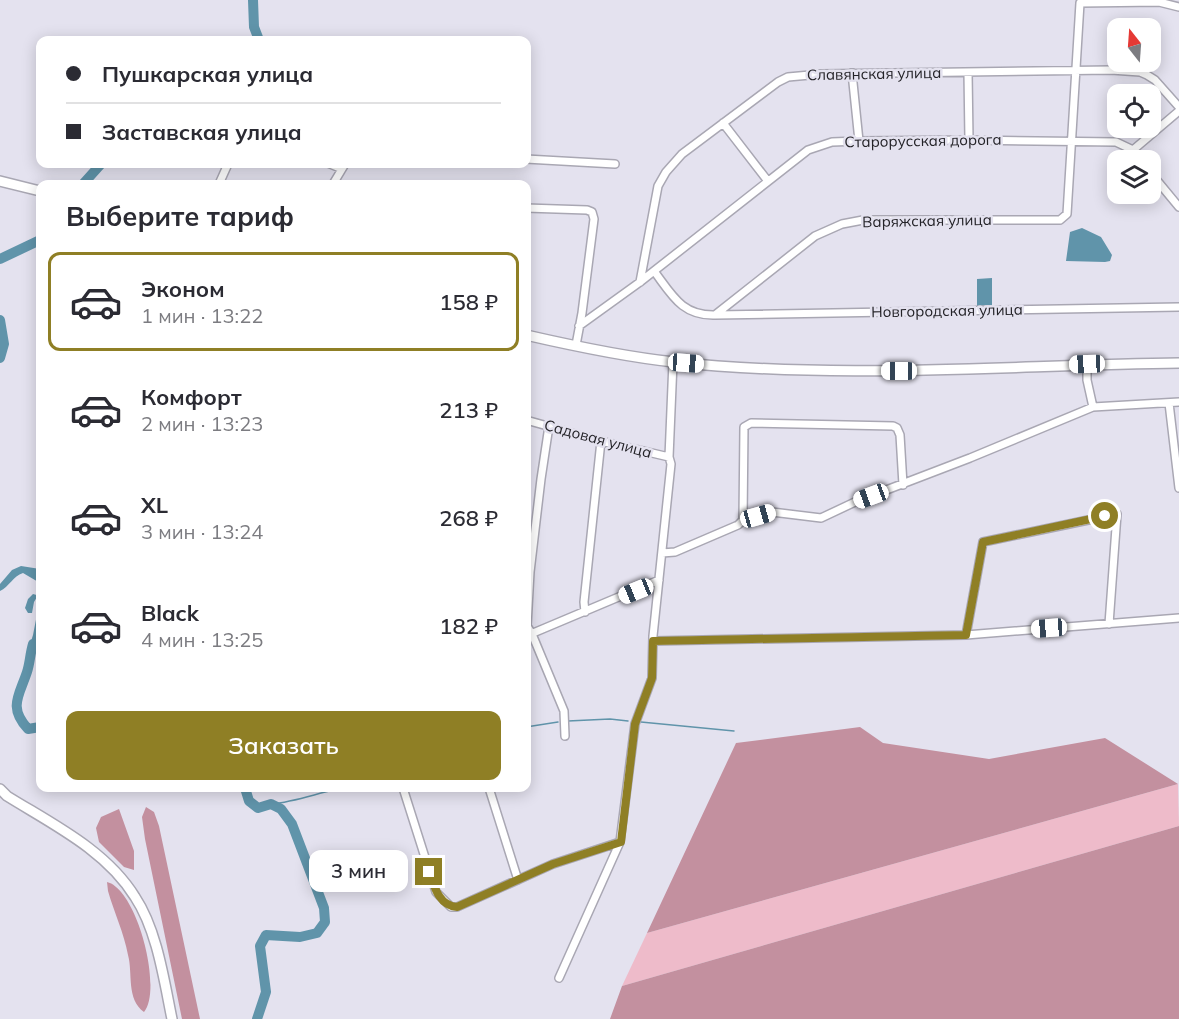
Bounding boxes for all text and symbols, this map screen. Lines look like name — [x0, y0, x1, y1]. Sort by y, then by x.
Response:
north arrow — [1107, 18, 1161, 72]
map controls — [1107, 18, 1161, 204]
text: Пушкарская улица — [102, 60, 313, 88]
street label: Славянская улица — [807, 63, 941, 84]
button: locate — [1107, 84, 1161, 138]
text: Заставская улица — [102, 118, 302, 146]
street label: Старорусская дорога — [844, 130, 1002, 151]
button: layers — [1107, 150, 1161, 204]
text: Выберите тариф — [66, 199, 294, 233]
street label: Варяжская улица — [862, 210, 992, 231]
icon: car — [69, 275, 123, 329]
text: Эконом — [141, 275, 225, 303]
text: 158 ₽ — [439, 288, 498, 316]
street label: Новгородская улица — [871, 300, 1023, 321]
text: 1 мин · 13:22 — [141, 303, 263, 328]
car — [667, 353, 705, 373]
car — [1069, 354, 1105, 374]
car — [881, 362, 917, 380]
icon: car — [69, 383, 123, 437]
text: Комфорт — [141, 383, 242, 411]
text: 213 ₽ — [439, 396, 498, 424]
text: 2 мин · 13:23 — [141, 411, 263, 436]
street label: Садовая улица — [542, 415, 654, 462]
car — [851, 481, 891, 511]
icon: car — [69, 491, 123, 545]
text: XL — [141, 491, 168, 519]
car — [738, 502, 778, 530]
route start — [1091, 502, 1118, 529]
text: 268 ₽ — [439, 504, 498, 532]
text: 3 мин · 13:24 — [141, 519, 263, 544]
car — [616, 576, 656, 606]
icon: car — [69, 599, 123, 653]
text: Black — [141, 599, 199, 627]
text: 182 ₽ — [439, 612, 498, 640]
car — [1030, 618, 1068, 638]
text: 4 мин · 13:25 — [141, 627, 263, 652]
button: Заказать — [66, 711, 501, 780]
callout: 3 мин — [309, 851, 408, 893]
text: 3 мин — [331, 858, 386, 883]
route end — [415, 858, 442, 885]

